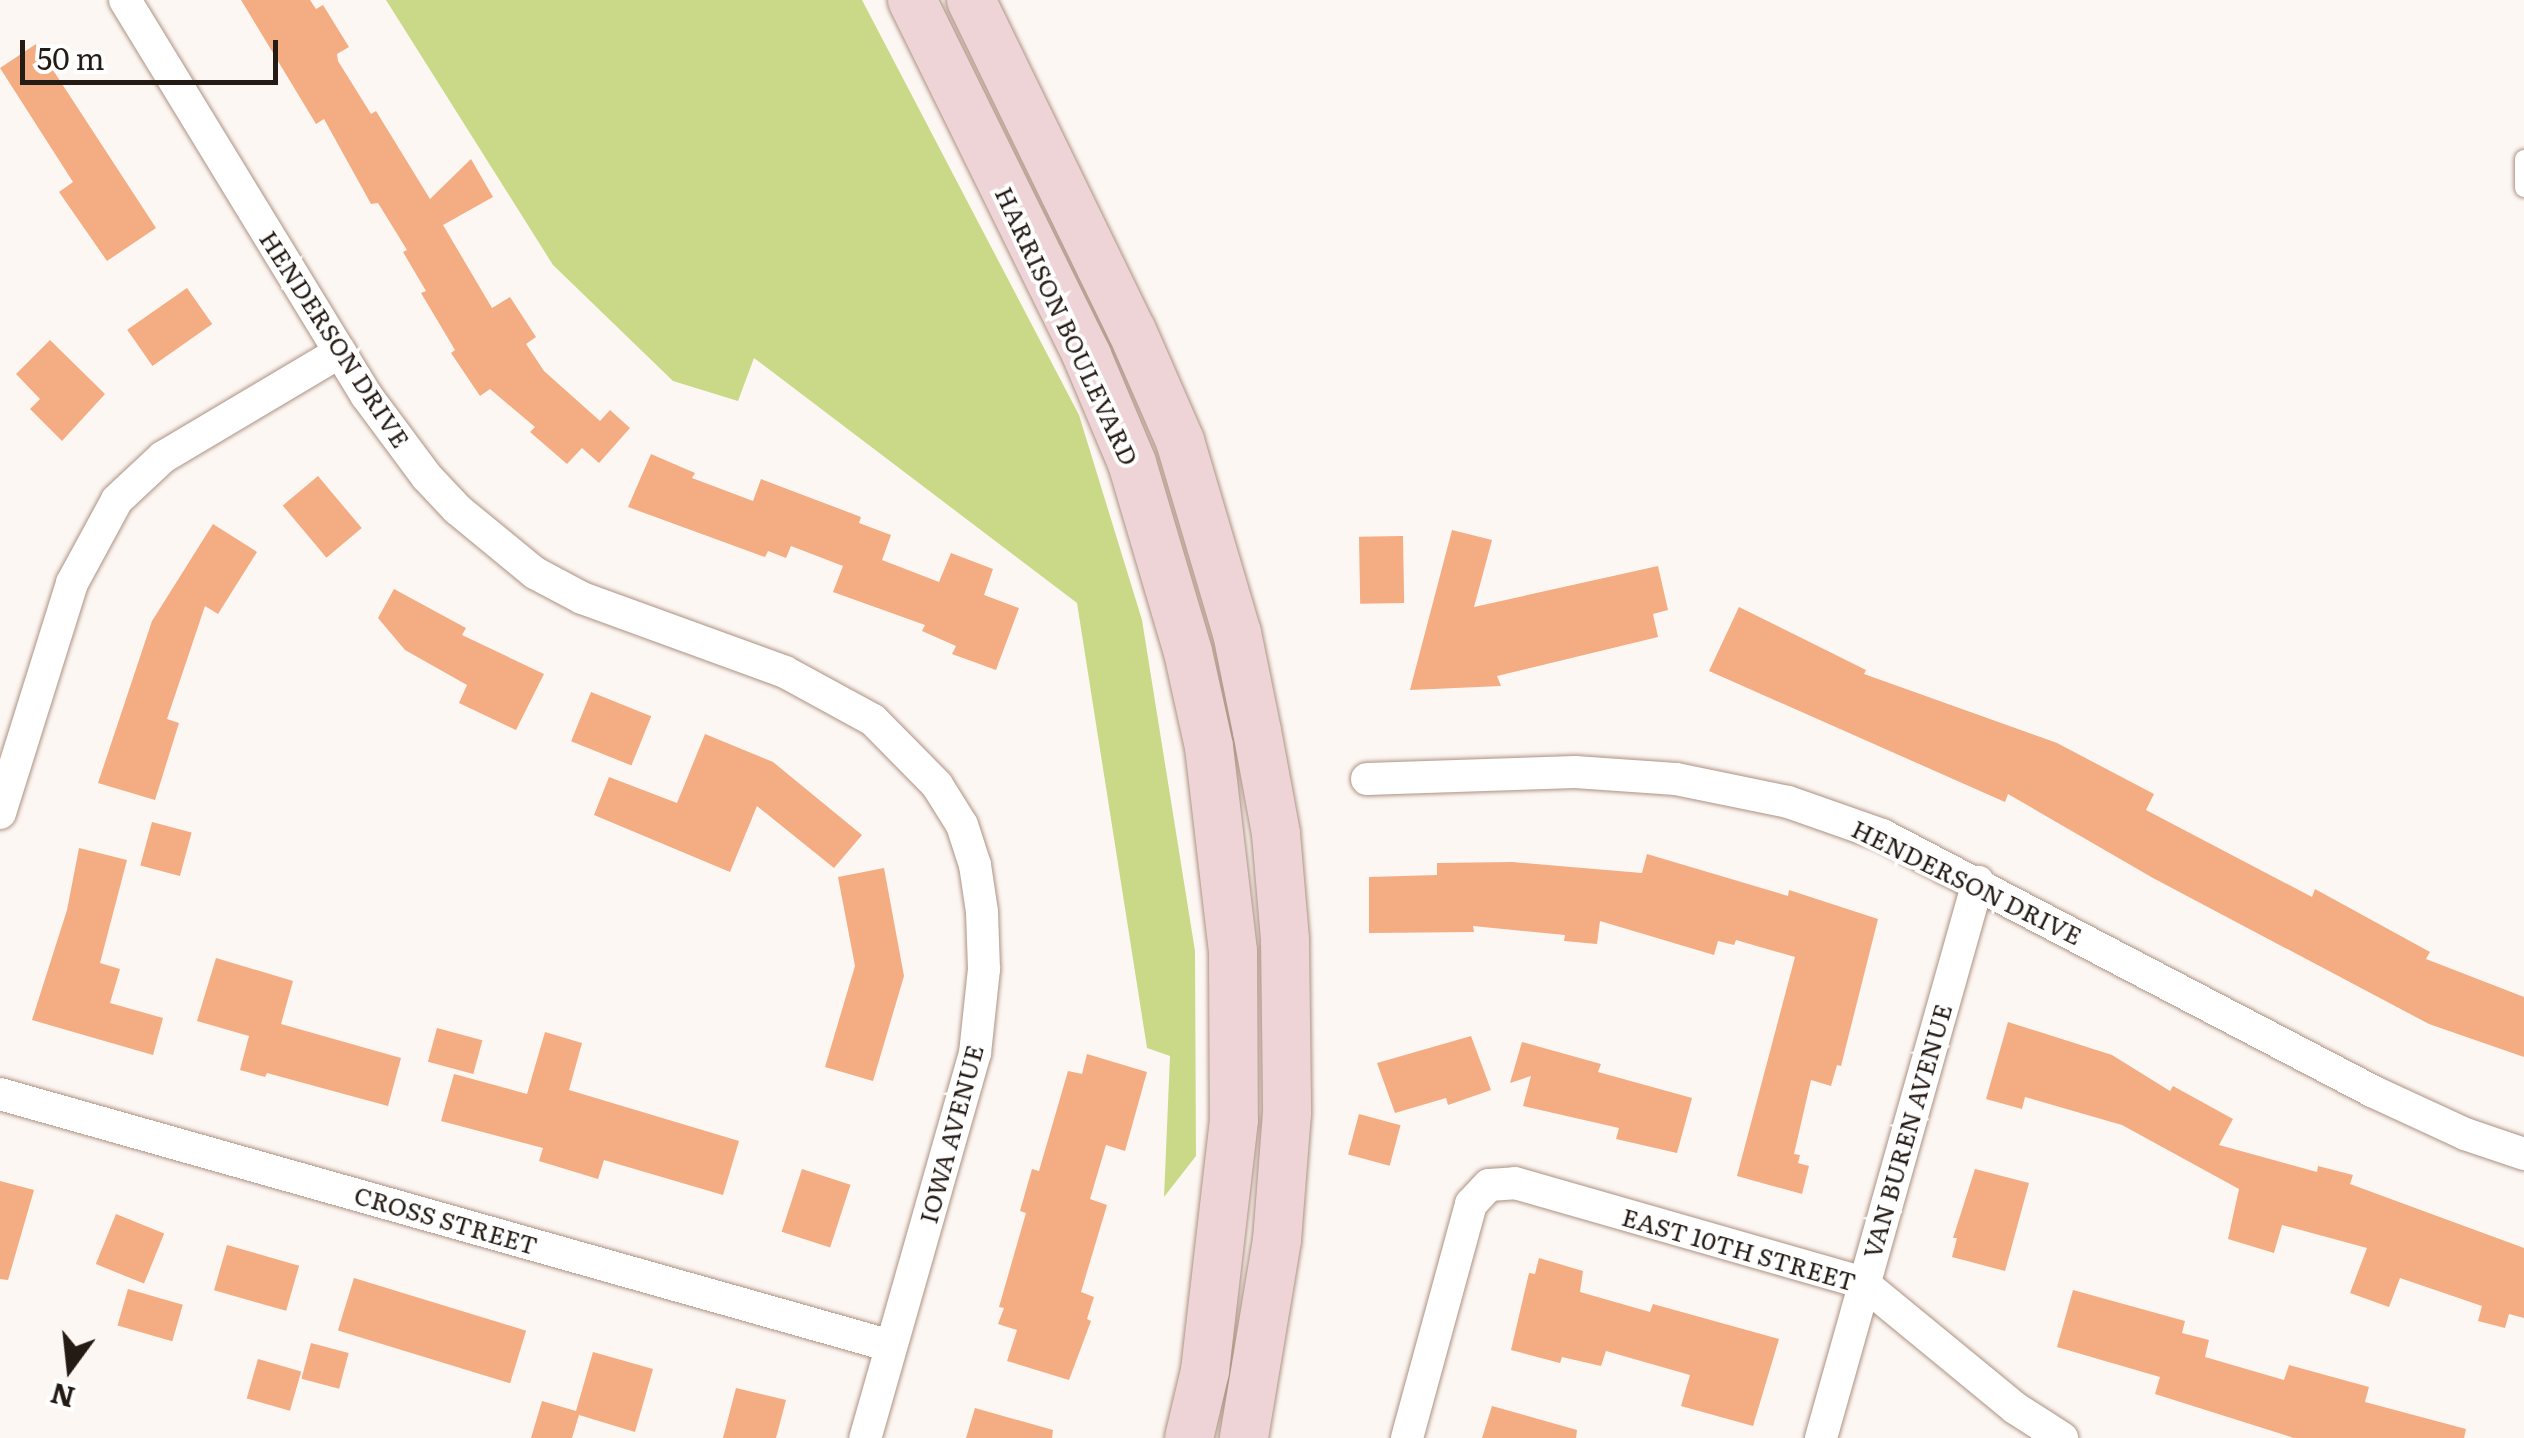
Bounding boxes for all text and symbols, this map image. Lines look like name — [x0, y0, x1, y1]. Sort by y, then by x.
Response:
scale bar — [25, 20, 282, 82]
text: 50 m — [37, 35, 105, 79]
street label: HARRISON BOULEVARD — [989, 182, 1145, 470]
street label: HENDERSON DRIVE — [254, 225, 416, 453]
street label: HENDERSON DRIVE — [1847, 813, 2087, 951]
street label: VAN BUREN AVENUE — [1856, 1000, 1958, 1262]
street label: IOWA AVENUE — [913, 1041, 989, 1227]
street label: CROSS STREET — [351, 1180, 541, 1260]
street label: EAST 10TH STREET — [1619, 1201, 1859, 1297]
north arrow — [20, 1318, 120, 1418]
text: N — [45, 1374, 79, 1420]

